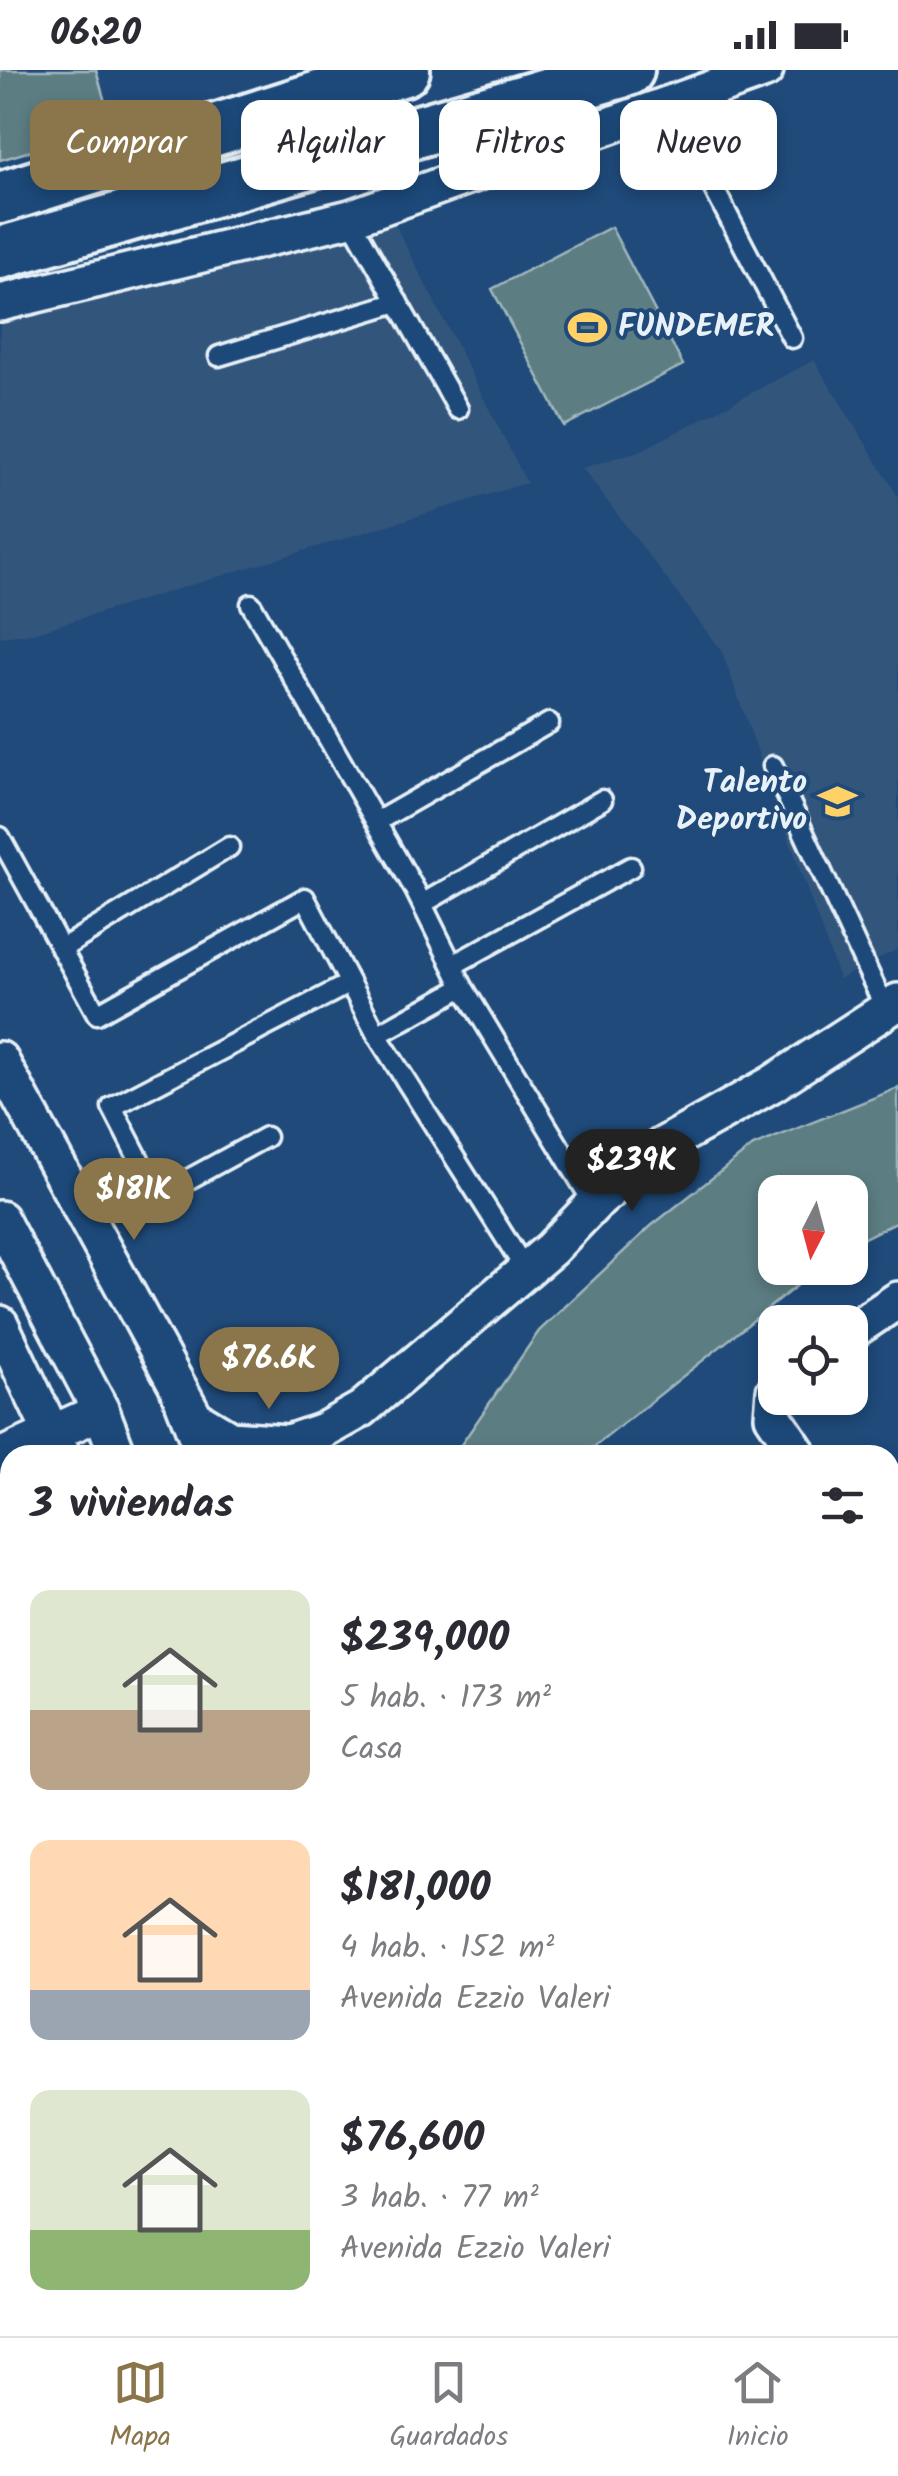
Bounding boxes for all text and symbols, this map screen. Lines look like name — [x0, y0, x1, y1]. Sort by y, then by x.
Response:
text: 06:20 — [50, 5, 141, 65]
chip: Comprar — [30, 100, 221, 190]
chip: Alquilar — [241, 100, 419, 190]
chip: Filtros — [439, 100, 600, 190]
chip: Nuevo — [620, 100, 777, 190]
place label: FUNDEMER — [618, 302, 775, 353]
sports icon: FUNDEMER — [567, 306, 609, 348]
place label: Talento Deportivo — [676, 758, 807, 846]
school or university icon: Talento Deportivo — [816, 780, 858, 822]
pin: $239K — [562, 1129, 702, 1214]
text: $239K — [587, 1136, 677, 1187]
pin: $181K — [64, 1158, 204, 1243]
text: $181K — [96, 1165, 172, 1216]
north arrow — [758, 1175, 868, 1285]
map controls — [758, 1175, 868, 1415]
button: locate — [758, 1305, 868, 1415]
pin: $76.6K — [188, 1327, 350, 1412]
text: $76.6K — [221, 1334, 317, 1385]
text: 3 viviendas — [30, 1472, 234, 1539]
icon: filters — [815, 1478, 870, 1533]
text: $239,000 — [340, 1606, 509, 1673]
icon: home — [110, 1630, 230, 1750]
text: 5 hab. · 173 m² — [340, 1673, 551, 1724]
text: Casa — [340, 1724, 403, 1775]
text: $181,000 — [340, 1856, 491, 1923]
icon: home — [110, 1880, 230, 2000]
text: 4 hab. · 152 m² — [340, 1923, 554, 1974]
text: Avenida Ezzio Valeri — [340, 1974, 610, 2025]
text: $76,600 — [340, 2106, 484, 2173]
icon: home — [110, 2130, 230, 2250]
text: 3 hab. · 77 m² — [340, 2173, 539, 2224]
text: Avenida Ezzio Valeri — [340, 2224, 610, 2275]
tab: Mapa — [109, 2355, 171, 2460]
tab: Guardados — [390, 2355, 508, 2460]
tab: Inicio — [727, 2355, 789, 2460]

